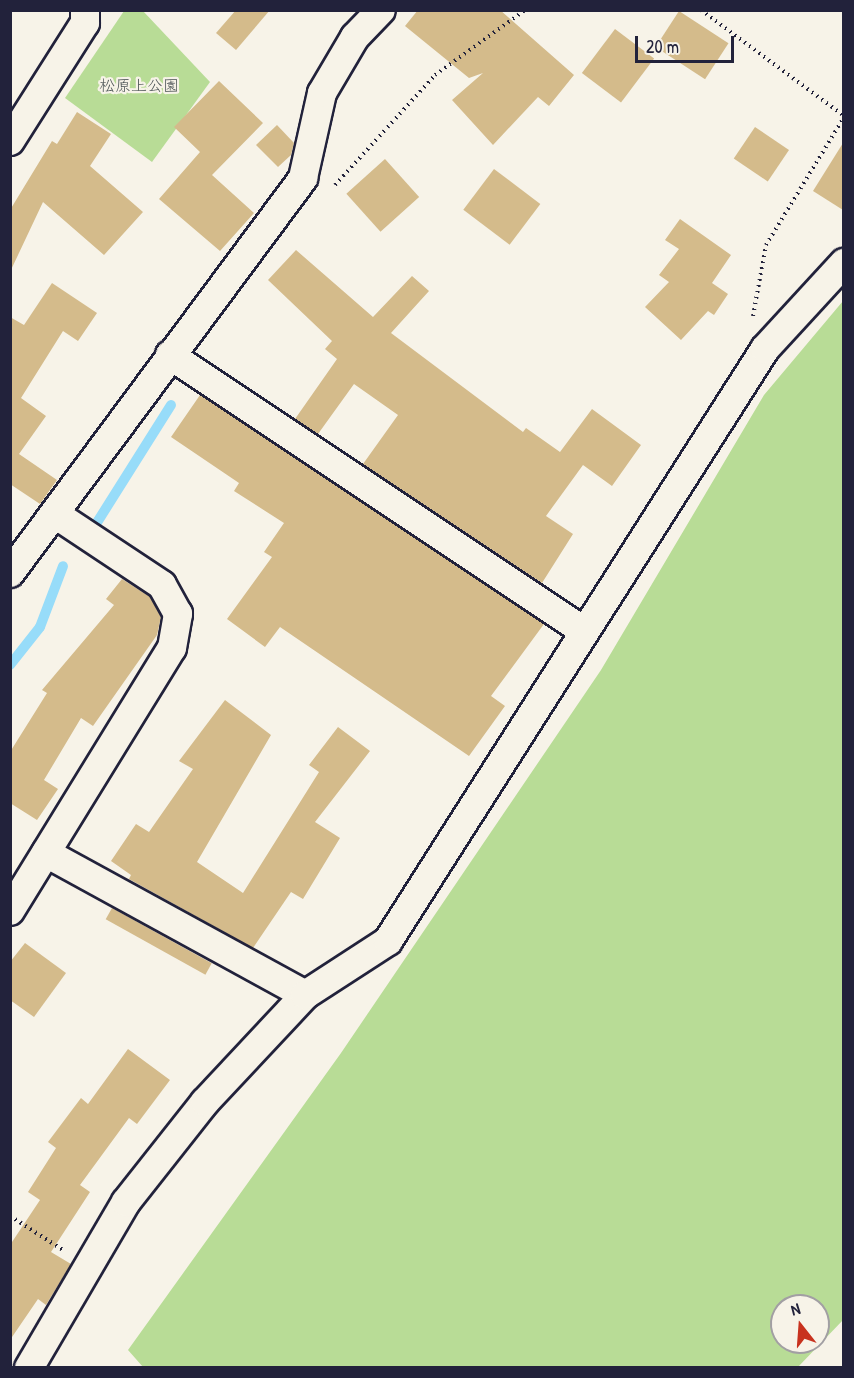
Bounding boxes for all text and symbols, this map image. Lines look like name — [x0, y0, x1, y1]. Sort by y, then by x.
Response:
scale bar — [638, 24, 737, 62]
text: 20 m — [646, 34, 679, 59]
park label: 松原上公園 — [99, 75, 179, 95]
north arrow — [770, 1294, 830, 1354]
text: N — [788, 1297, 803, 1320]

